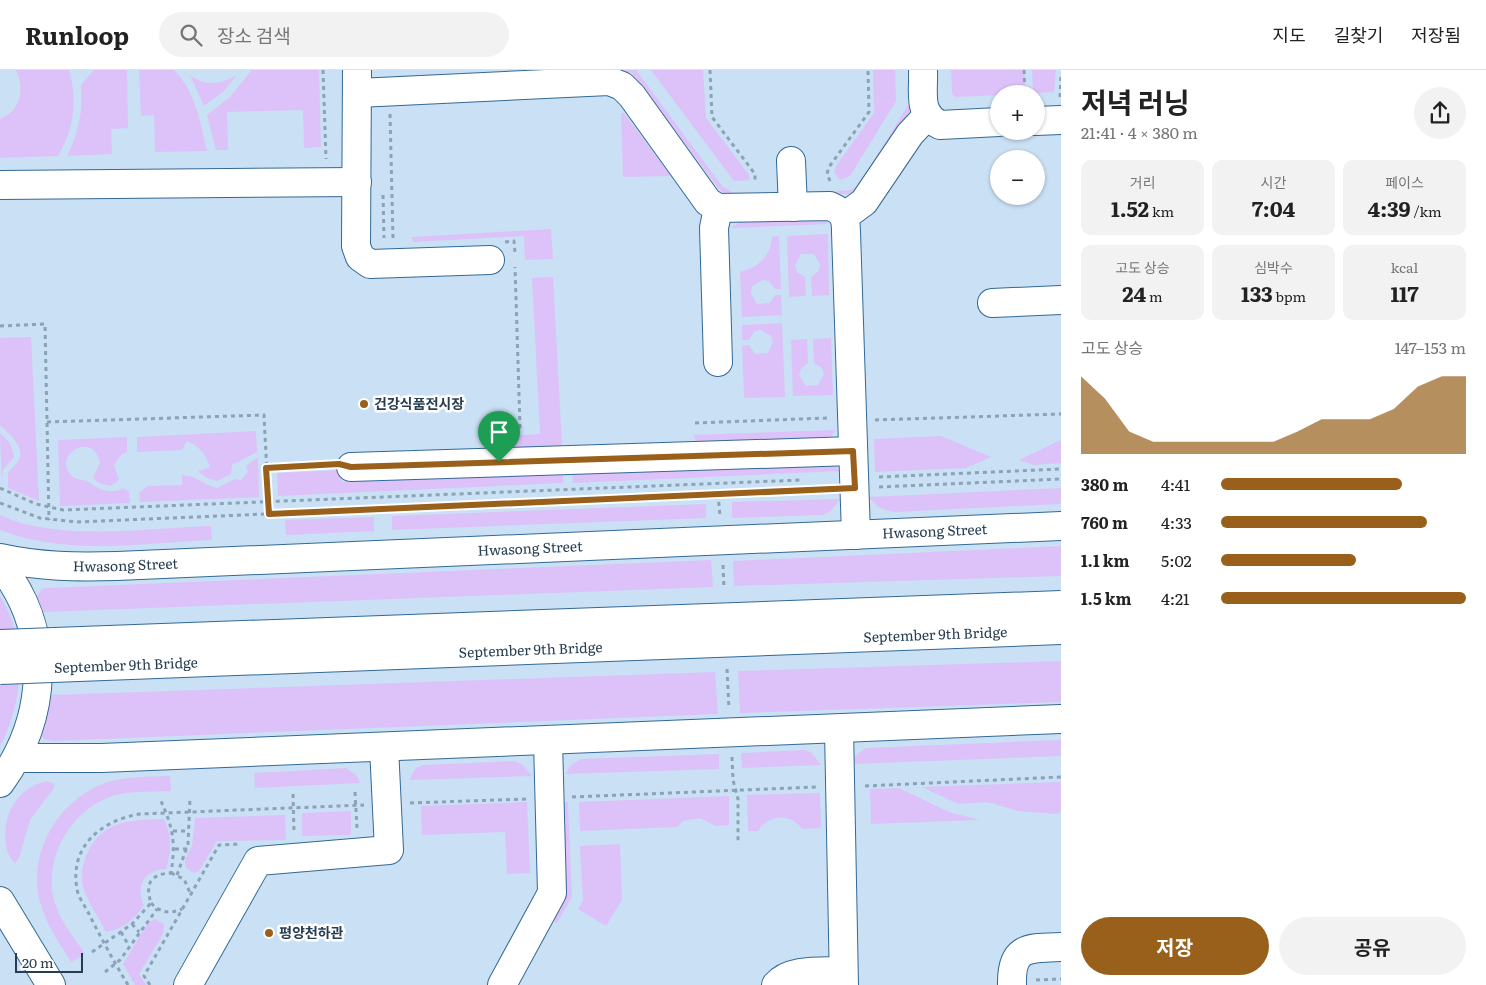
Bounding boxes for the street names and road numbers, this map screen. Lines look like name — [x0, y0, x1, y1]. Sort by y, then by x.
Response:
street label: Hwasong Street — [882, 518, 988, 543]
street label: Hwasong Street — [477, 535, 583, 560]
street label: Hwasong Street — [73, 552, 179, 575]
street label: September 9th Bridge — [863, 621, 1008, 646]
street label: September 9th Bridge — [458, 636, 603, 662]
street label: September 9th Bridge — [54, 652, 198, 677]

